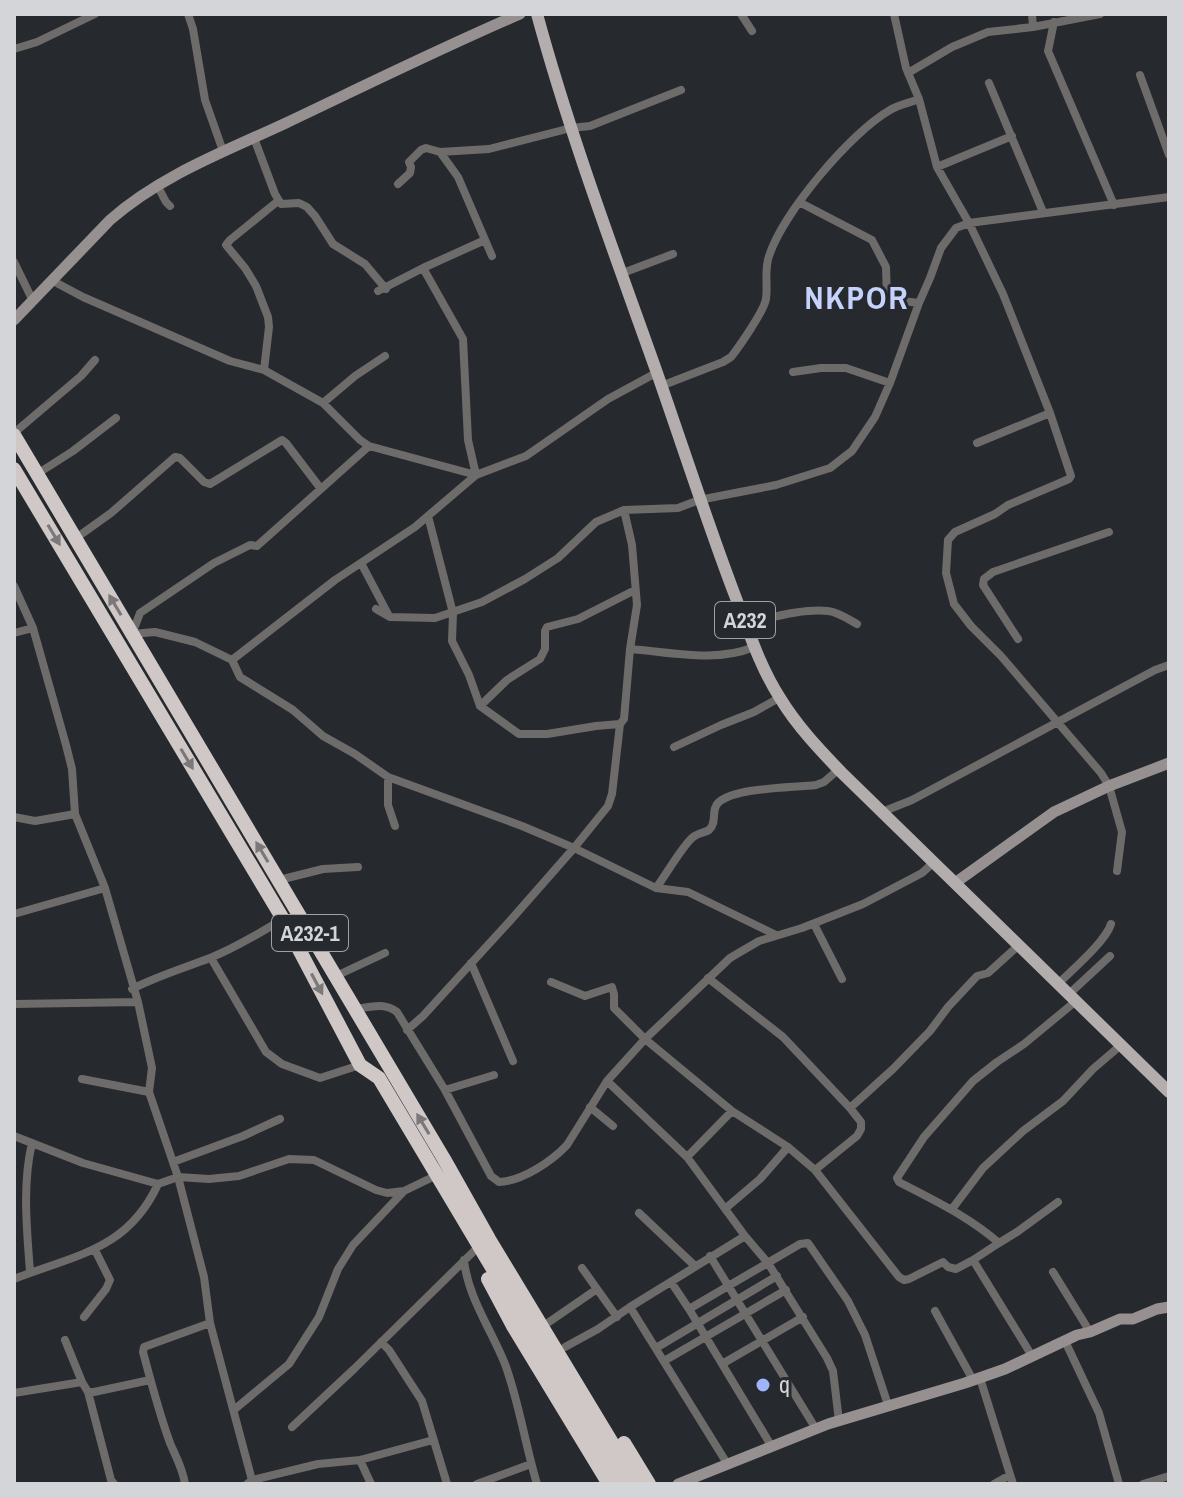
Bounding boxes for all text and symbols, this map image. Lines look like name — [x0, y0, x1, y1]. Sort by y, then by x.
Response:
district label: NKPOR — [805, 276, 909, 319]
one-way arrow — [47, 524, 61, 547]
one-way arrow — [108, 594, 122, 616]
road number: A232 — [715, 602, 775, 638]
one-way arrow — [180, 748, 194, 770]
one-way arrow — [255, 841, 269, 863]
road number: A232-1 — [272, 915, 348, 951]
one-way arrow — [311, 972, 324, 995]
one-way arrow — [416, 1113, 430, 1135]
place label: q — [779, 1368, 790, 1400]
marker: q — [754, 1376, 772, 1394]

